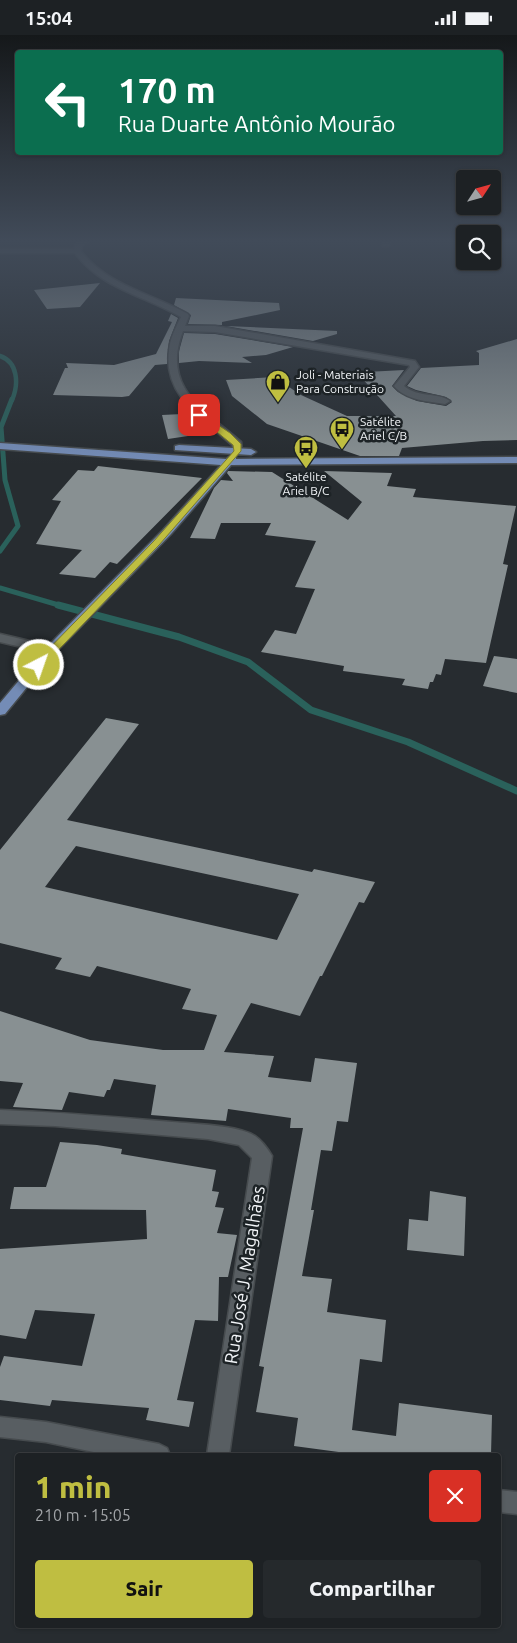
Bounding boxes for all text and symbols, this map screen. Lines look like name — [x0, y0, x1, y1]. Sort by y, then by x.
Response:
text: 15:04 — [25, 7, 73, 29]
icon: left — [35, 70, 100, 135]
text: 170 m — [118, 70, 216, 110]
text: Rua Duarte Antônio Mourão — [118, 111, 395, 136]
north arrow — [456, 170, 501, 215]
map controls — [456, 170, 501, 270]
button: search — [456, 225, 501, 270]
place label: Joli - Materiais Para Construção — [296, 368, 384, 395]
shop icon: Joli - Materiais Para Construção — [265, 369, 291, 403]
pin — [178, 394, 220, 436]
icon: arrive — [185, 401, 213, 429]
place label: Satélite Ariel C/B — [360, 415, 407, 442]
bus stop icon: Satélite Ariel C/B — [329, 416, 355, 450]
bus stop icon: Satélite Ariel B/C — [293, 435, 319, 469]
place label: Satélite Ariel B/C — [283, 470, 330, 497]
position arrow — [12.0, 638, 64.0, 690]
street label: Rua José J. Magalhães — [220, 1184, 268, 1365]
text: 1 min — [35, 1470, 111, 1504]
button: close — [429, 1470, 481, 1522]
text: 210 m · 15:05 — [35, 1506, 131, 1524]
button: Sair — [35, 1560, 253, 1618]
button: Compartilhar — [263, 1560, 481, 1618]

